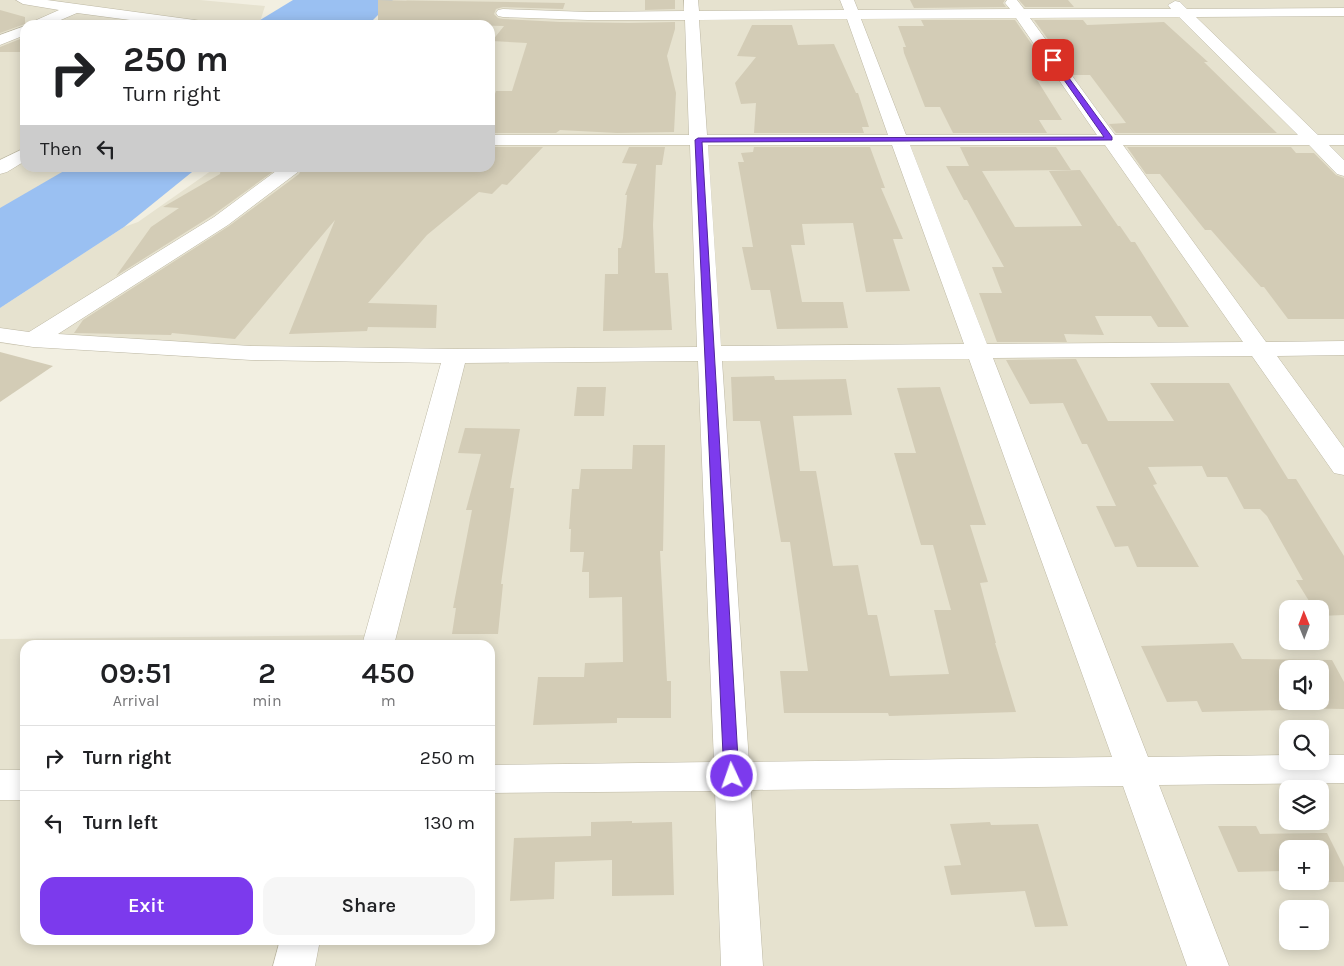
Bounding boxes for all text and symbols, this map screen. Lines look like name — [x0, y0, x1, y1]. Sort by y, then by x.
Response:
text: 250 m — [123, 39, 229, 80]
pin — [1032, 39, 1074, 81]
icon: right — [40, 40, 105, 105]
icon: arrive — [1039, 46, 1067, 74]
text: Turn right — [123, 81, 221, 107]
icon: left — [92, 135, 120, 163]
text: Then — [40, 138, 82, 160]
north arrow — [1279, 600, 1329, 650]
map controls — [1279, 600, 1329, 950]
text: 09:51 — [100, 655, 172, 691]
text: 2 — [258, 655, 276, 691]
text: 450 — [362, 655, 415, 691]
button: sound — [1279, 660, 1329, 710]
text: Arrival — [113, 691, 160, 710]
text: min — [252, 691, 282, 710]
text: m — [381, 691, 396, 710]
button: search — [1279, 720, 1329, 770]
icon: right — [40, 744, 68, 772]
text: Turn right — [83, 747, 172, 769]
text: 250 m — [420, 747, 475, 769]
position arrow — [705, 749, 757, 801]
button: layers — [1279, 780, 1329, 830]
icon: left — [40, 809, 68, 837]
text: Turn left — [83, 812, 158, 834]
text: 130 m — [424, 812, 475, 834]
button: + — [1279, 840, 1329, 890]
button: Exit — [40, 877, 253, 935]
button: Share — [263, 877, 475, 935]
button: − — [1279, 900, 1329, 950]

